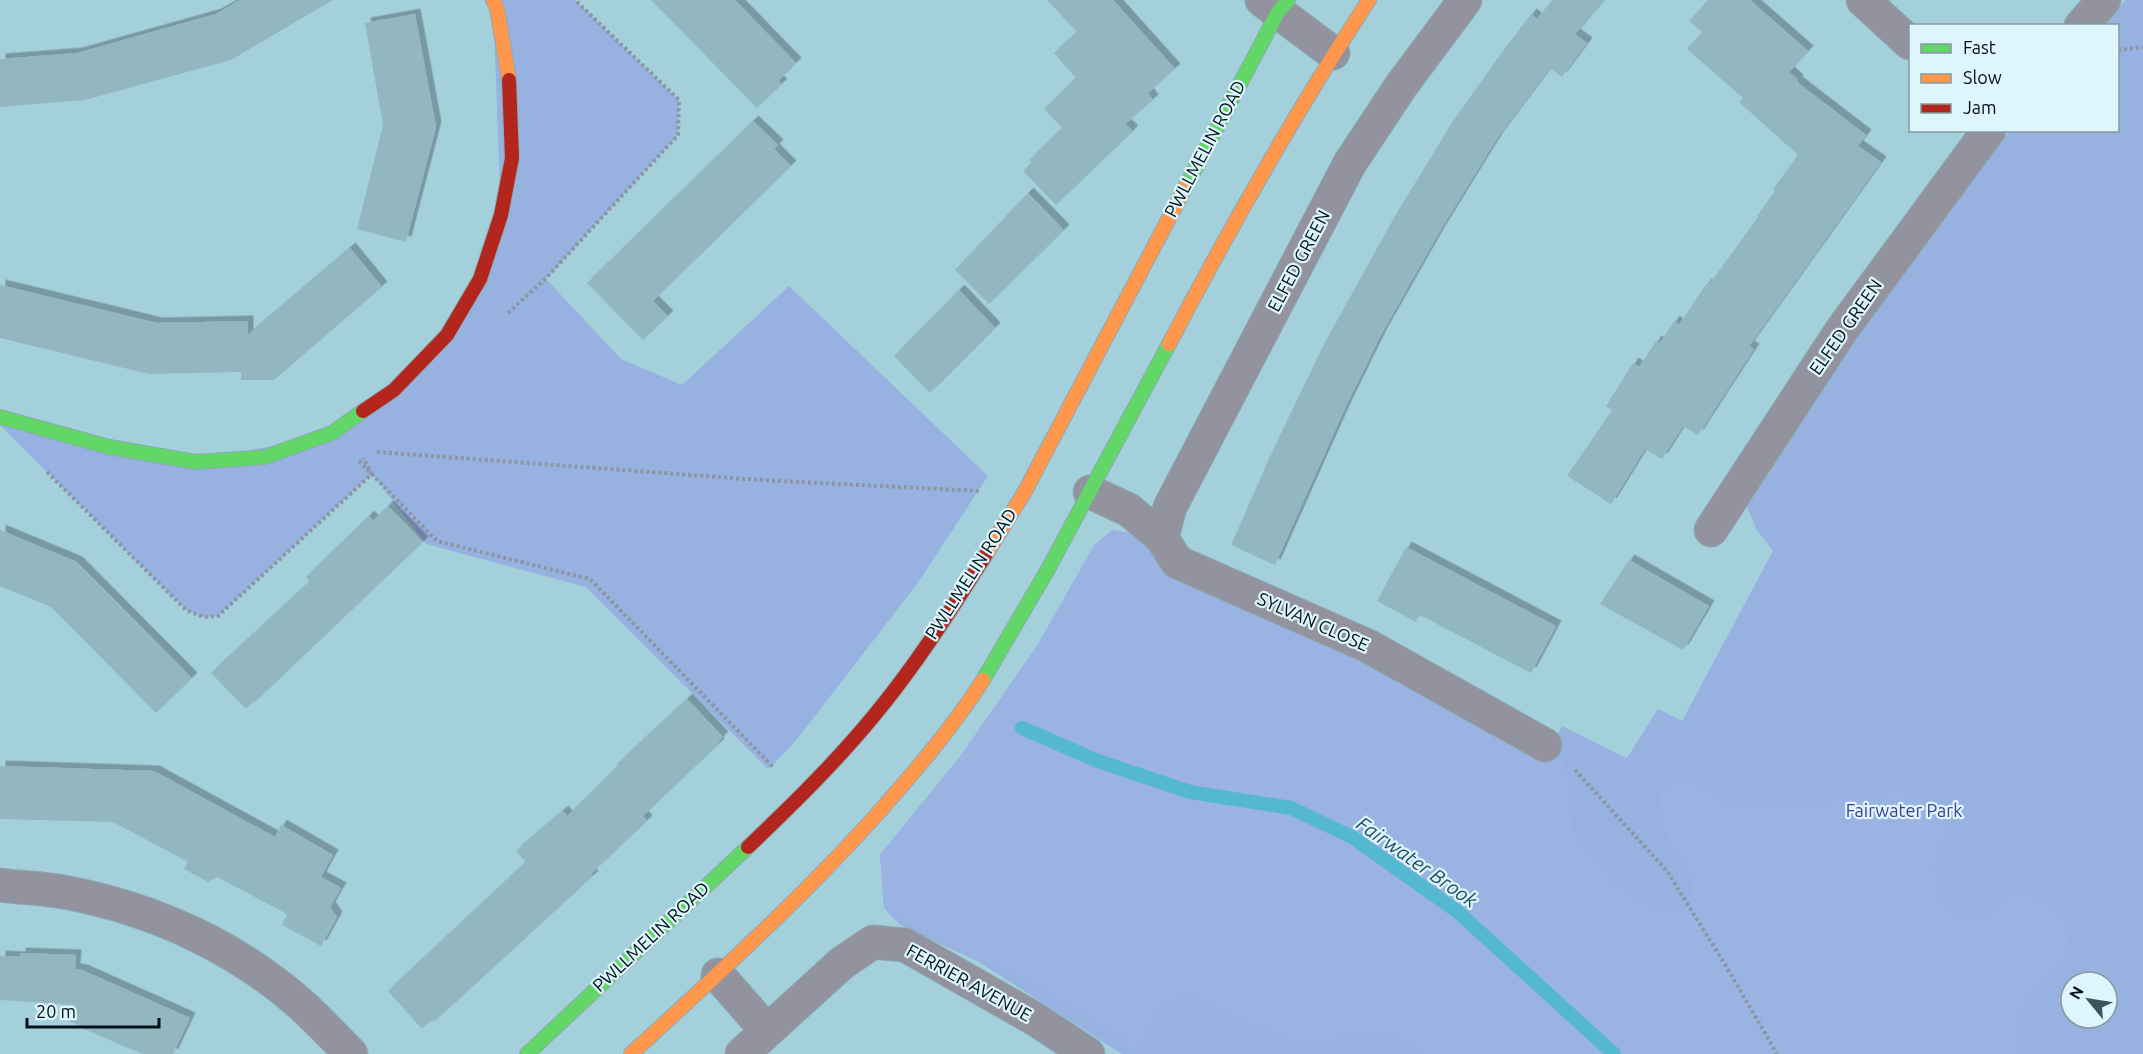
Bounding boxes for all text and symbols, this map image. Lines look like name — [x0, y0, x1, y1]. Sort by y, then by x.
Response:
legend — [1909, 24, 2119, 132]
text: Fast — [1963, 37, 1996, 57]
text: Slow — [1963, 67, 2002, 87]
street label: PWLLMELIN ROAD — [1160, 77, 1249, 220]
text: Jam — [1963, 97, 1997, 117]
street label: ELFED GREEN — [1263, 206, 1333, 315]
street label: ELFED GREEN — [1805, 275, 1885, 378]
street label: PWLLMELIN ROAD — [920, 504, 1020, 642]
street label: SYLVAN CLOSE — [1255, 588, 1372, 655]
park label: Fairwater Park — [1846, 800, 1962, 820]
water label: Fairwater Brook — [1352, 811, 1483, 912]
street label: PWLLMELIN ROAD — [588, 877, 713, 995]
street label: FERRIER AVENUE — [904, 940, 1035, 1025]
north arrow — [2059, 970, 2119, 1030]
text: N — [2065, 983, 2087, 1002]
scale bar — [27, 991, 159, 1029]
text: 20 m — [36, 1001, 76, 1021]

